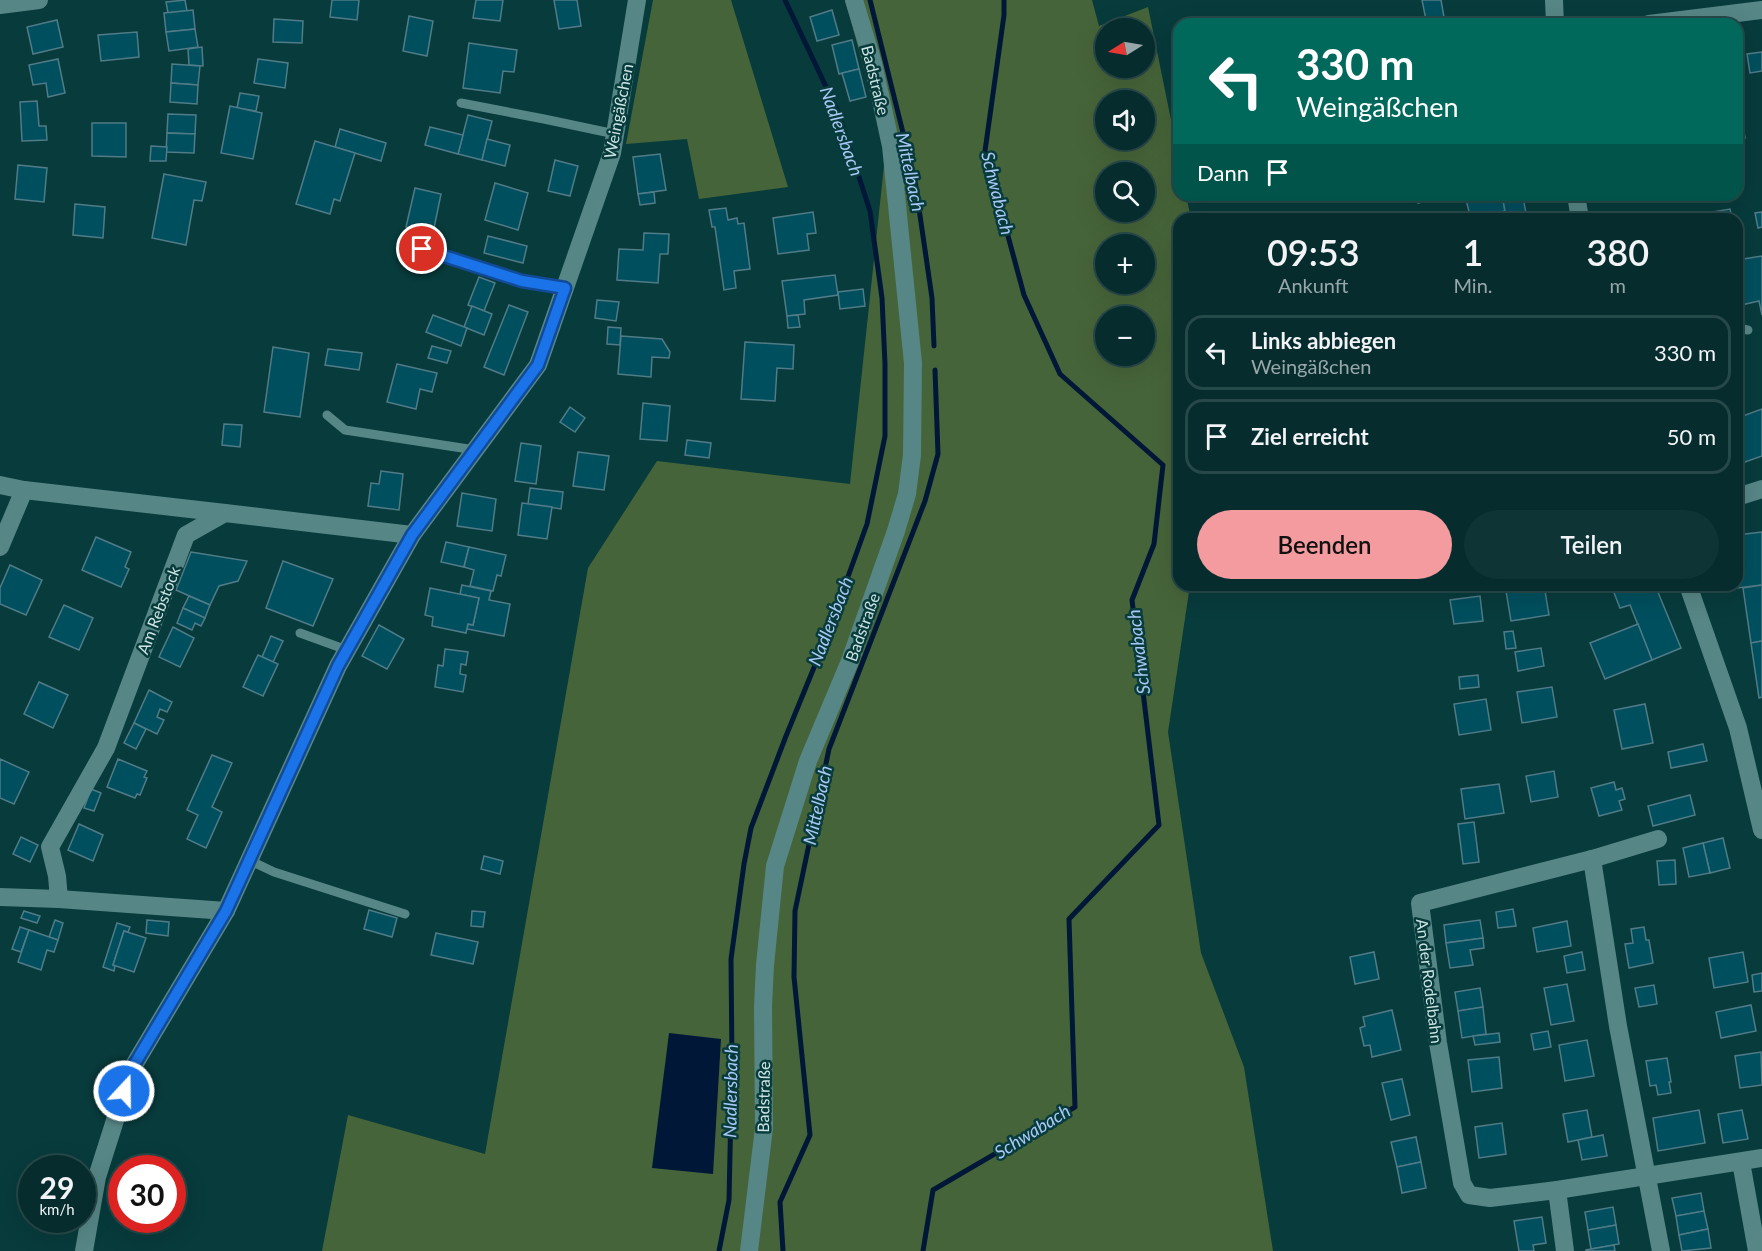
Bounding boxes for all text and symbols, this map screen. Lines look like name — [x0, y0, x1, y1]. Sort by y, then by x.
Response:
north arrow — [1095, 18, 1155, 78]
map controls — [1095, 18, 1155, 366]
text: 330 m — [1296, 39, 1414, 89]
icon: left — [1197, 42, 1275, 120]
street label: Badstraße — [858, 43, 894, 117]
street label: Weingäßchen — [599, 62, 637, 160]
water label: Nadlersbach — [816, 83, 868, 179]
button: sound — [1095, 90, 1155, 150]
text: Weingäßchen — [1296, 90, 1459, 123]
water label: Mittelbach — [892, 130, 930, 214]
water label: Schwabach — [977, 149, 1019, 237]
icon: arrive — [1261, 156, 1294, 189]
text: Dann — [1197, 159, 1249, 186]
button: search — [1095, 162, 1155, 222]
pin — [396, 223, 447, 274]
text: 09:53 — [1267, 230, 1360, 274]
text: 1 — [1463, 230, 1483, 274]
text: 380 — [1586, 230, 1649, 274]
icon: arrive — [405, 232, 438, 265]
button: + — [1095, 234, 1155, 294]
text: Ankunft — [1278, 273, 1349, 297]
text: Min. — [1453, 273, 1493, 297]
text: m — [1610, 273, 1626, 297]
button: − — [1095, 306, 1155, 366]
text: Links abbiegen — [1251, 327, 1396, 354]
icon: left — [1200, 336, 1233, 369]
text: 330 m — [1654, 339, 1716, 366]
text: Weingäßchen — [1251, 354, 1371, 378]
icon: arrive — [1200, 420, 1233, 453]
text: Ziel erreicht — [1251, 423, 1369, 450]
text: 50 m — [1667, 423, 1716, 450]
button: Beenden — [1197, 510, 1452, 579]
button: Teilen — [1464, 510, 1719, 579]
street label: Am Rebstock — [133, 563, 184, 657]
water label: Nadlersbach — [803, 573, 857, 669]
street label: Badstraße — [841, 590, 883, 664]
water label: Schwabach — [1122, 608, 1154, 696]
water label: Mittelbach — [798, 763, 836, 847]
street label: An der Rodelbahn — [1413, 918, 1447, 1044]
water label: Nadlersbach — [718, 1044, 742, 1138]
position arrow — [92, 1059, 156, 1123]
street label: Badstraße — [753, 1061, 773, 1133]
water label: Schwabach — [990, 1099, 1074, 1163]
speed limit sign: 30 — [108, 1155, 186, 1233]
text: 29 — [40, 1169, 74, 1205]
text: km/h — [39, 1200, 75, 1218]

